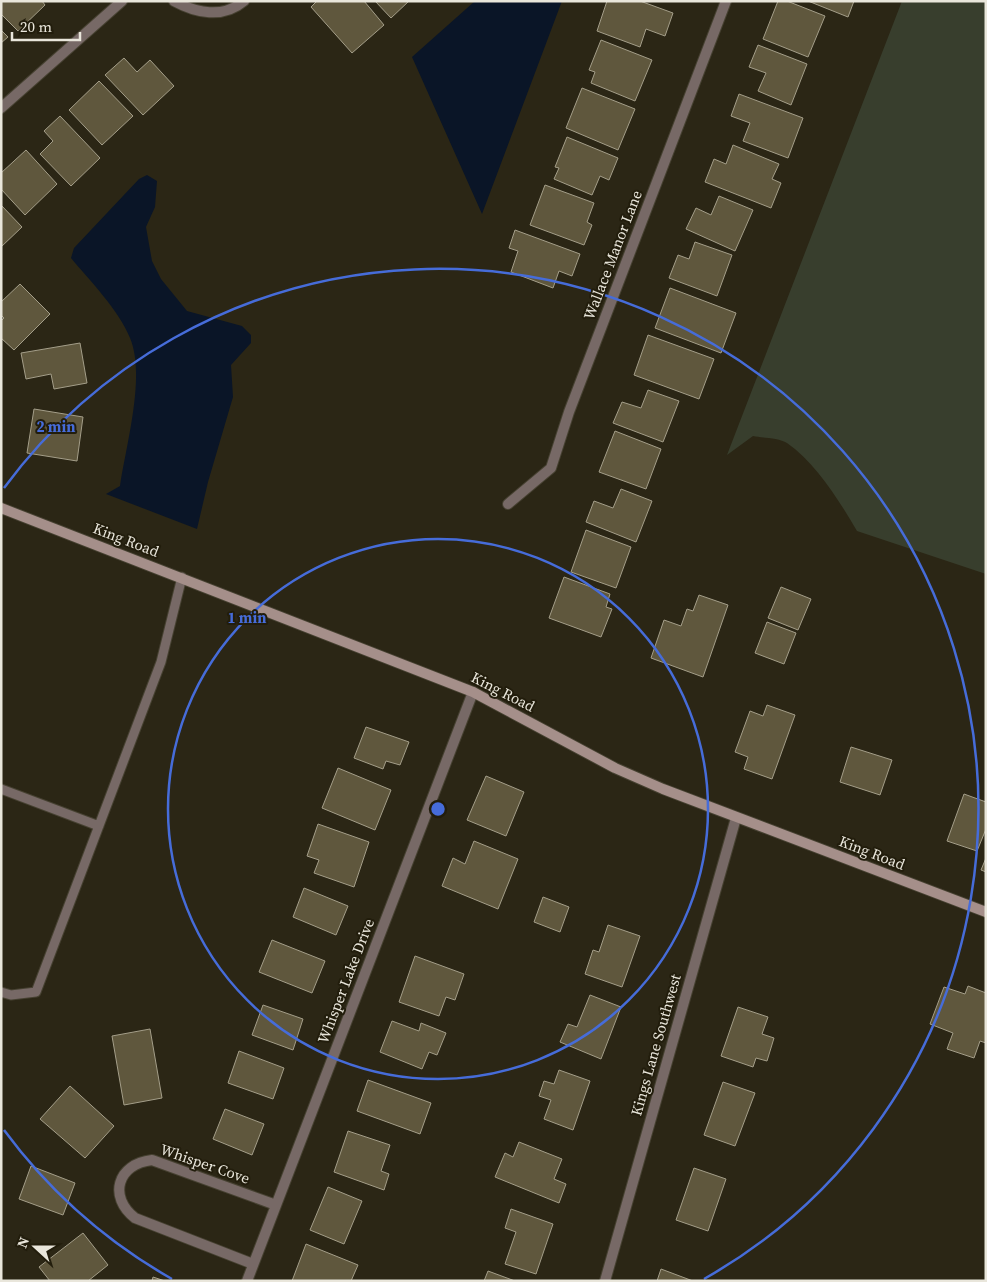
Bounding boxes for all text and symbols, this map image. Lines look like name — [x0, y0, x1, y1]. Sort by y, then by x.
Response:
scale bar — [12, 10, 80, 42]
text: 20 m — [20, 16, 52, 37]
street label: Wallace Manor Lane — [578, 187, 647, 323]
text: 2 min — [37, 416, 75, 437]
street label: King Road — [90, 517, 163, 562]
text: 1 min — [228, 607, 266, 628]
street label: King Road — [468, 667, 539, 717]
centre of rings — [429, 800, 447, 818]
street label: King Road — [836, 830, 909, 875]
street label: Whisper Lake Drive — [312, 915, 379, 1046]
street label: Kings Lane Southwest — [625, 972, 686, 1118]
street label: Whisper Cove — [158, 1138, 253, 1189]
north arrow — [10, 1222, 60, 1272]
text: N — [12, 1234, 34, 1251]

